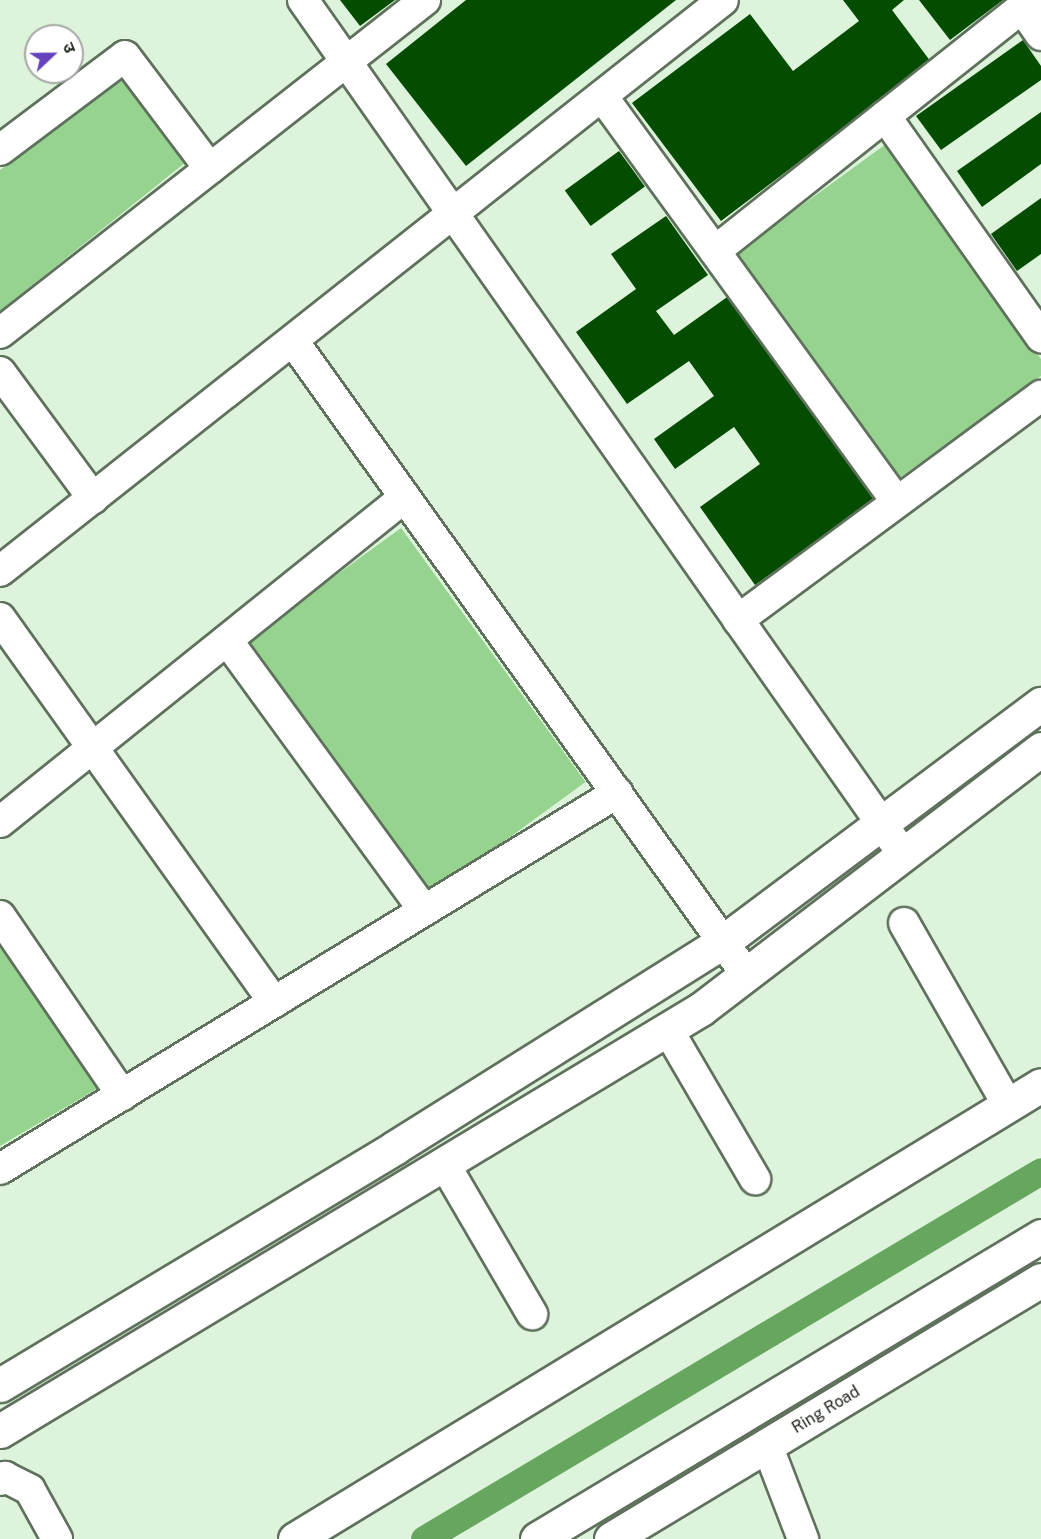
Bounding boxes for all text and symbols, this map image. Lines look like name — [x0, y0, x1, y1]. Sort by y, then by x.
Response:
north arrow — [24, 24, 84, 84]
text: उ — [59, 40, 80, 56]
street label: Ring Road — [789, 1382, 863, 1438]

